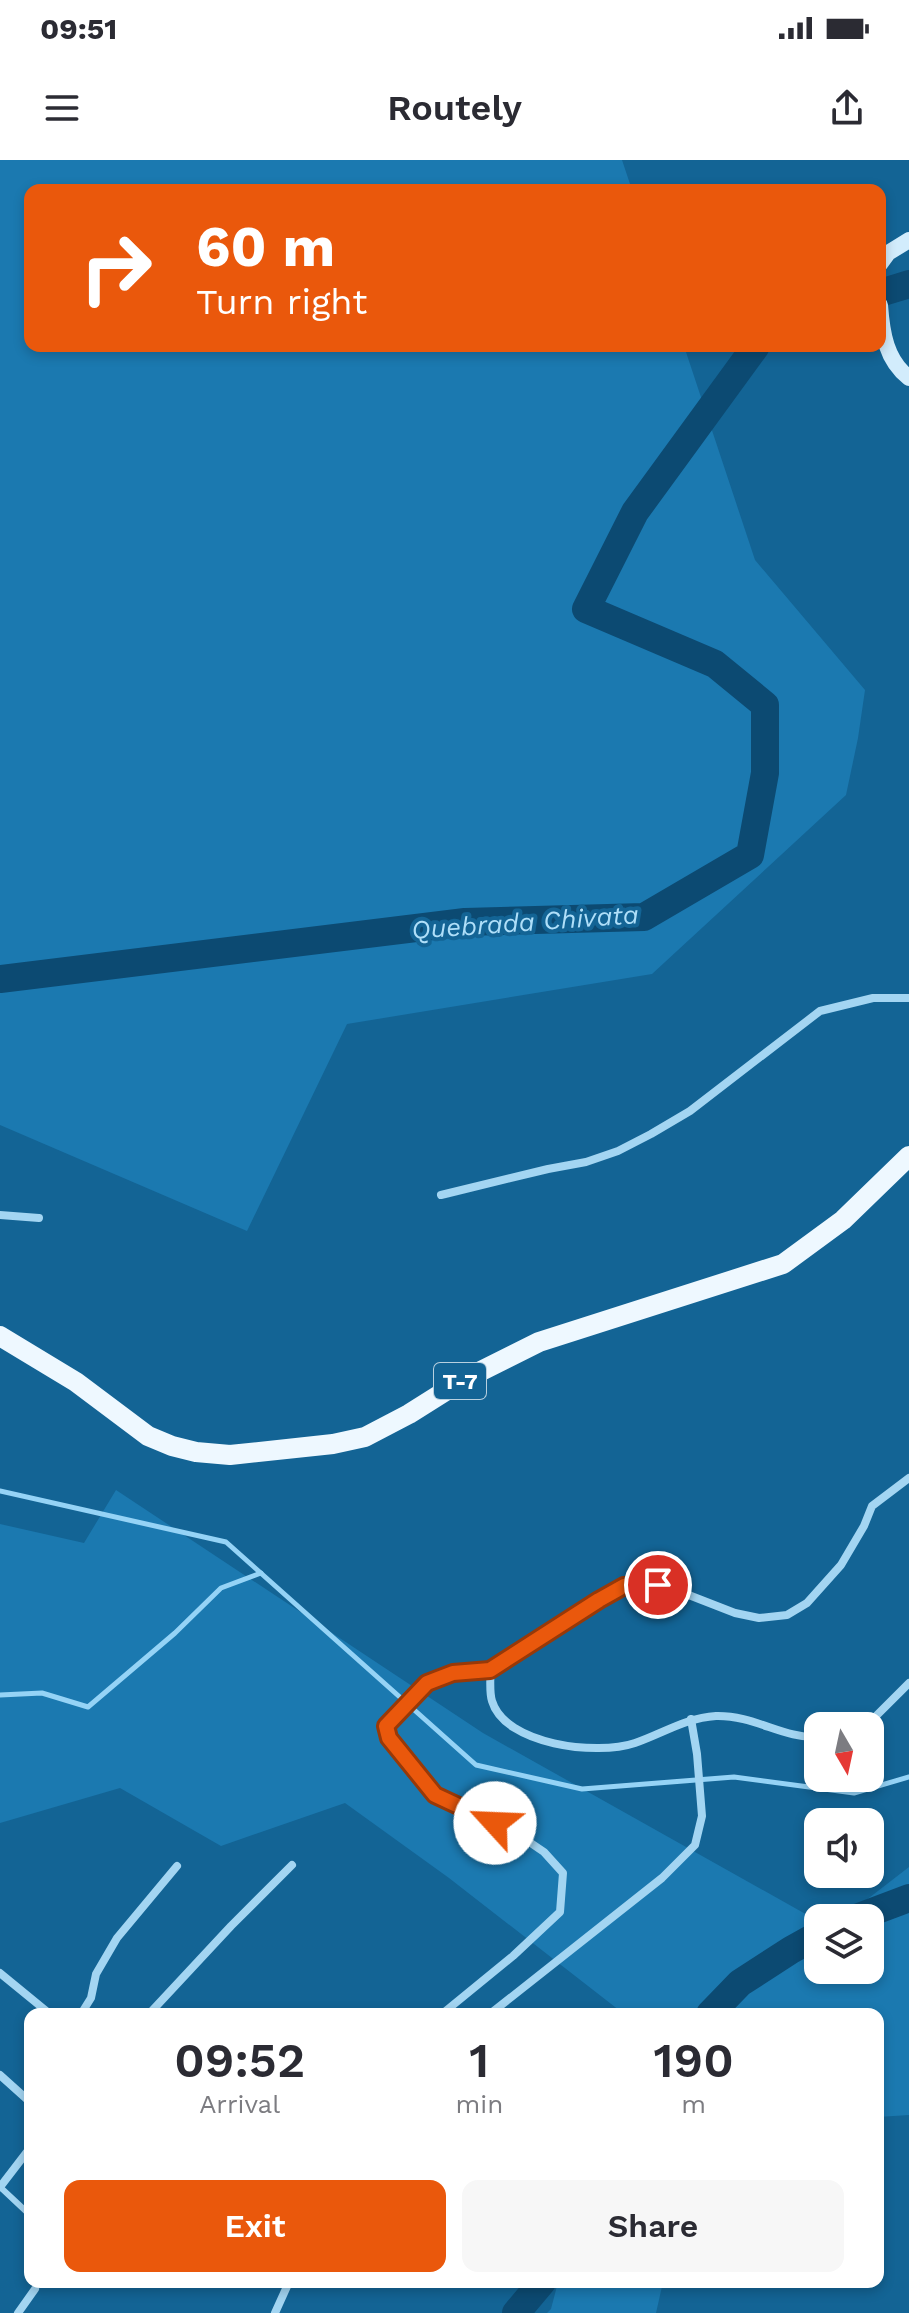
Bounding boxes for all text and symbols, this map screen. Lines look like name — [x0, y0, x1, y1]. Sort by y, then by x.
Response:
text: 09:51 — [40, 11, 117, 46]
icon: menu — [40, 86, 84, 130]
icon: share — [825, 86, 869, 130]
text: Routely — [387, 87, 522, 129]
text: 60 m — [196, 214, 335, 280]
icon: right — [64, 216, 168, 320]
text: Turn right — [196, 281, 367, 323]
water label: Quebrada Chivata — [410, 899, 640, 945]
road number: T-7 — [434, 1363, 486, 1399]
pin — [624, 1551, 692, 1619]
icon: arrive — [636, 1563, 680, 1607]
north arrow — [804, 1712, 884, 1792]
map controls — [804, 1712, 884, 1984]
position arrow — [453, 1781, 537, 1865]
button: sound — [804, 1808, 884, 1888]
button: layers — [804, 1904, 884, 1984]
text: 09:52 — [174, 2032, 305, 2089]
text: 1 — [469, 2032, 489, 2089]
text: 190 — [654, 2032, 734, 2089]
text: Arrival — [199, 2089, 280, 2119]
text: min — [455, 2089, 503, 2119]
text: m — [681, 2089, 706, 2119]
button: Exit — [64, 2180, 446, 2272]
button: Share — [462, 2180, 844, 2272]

